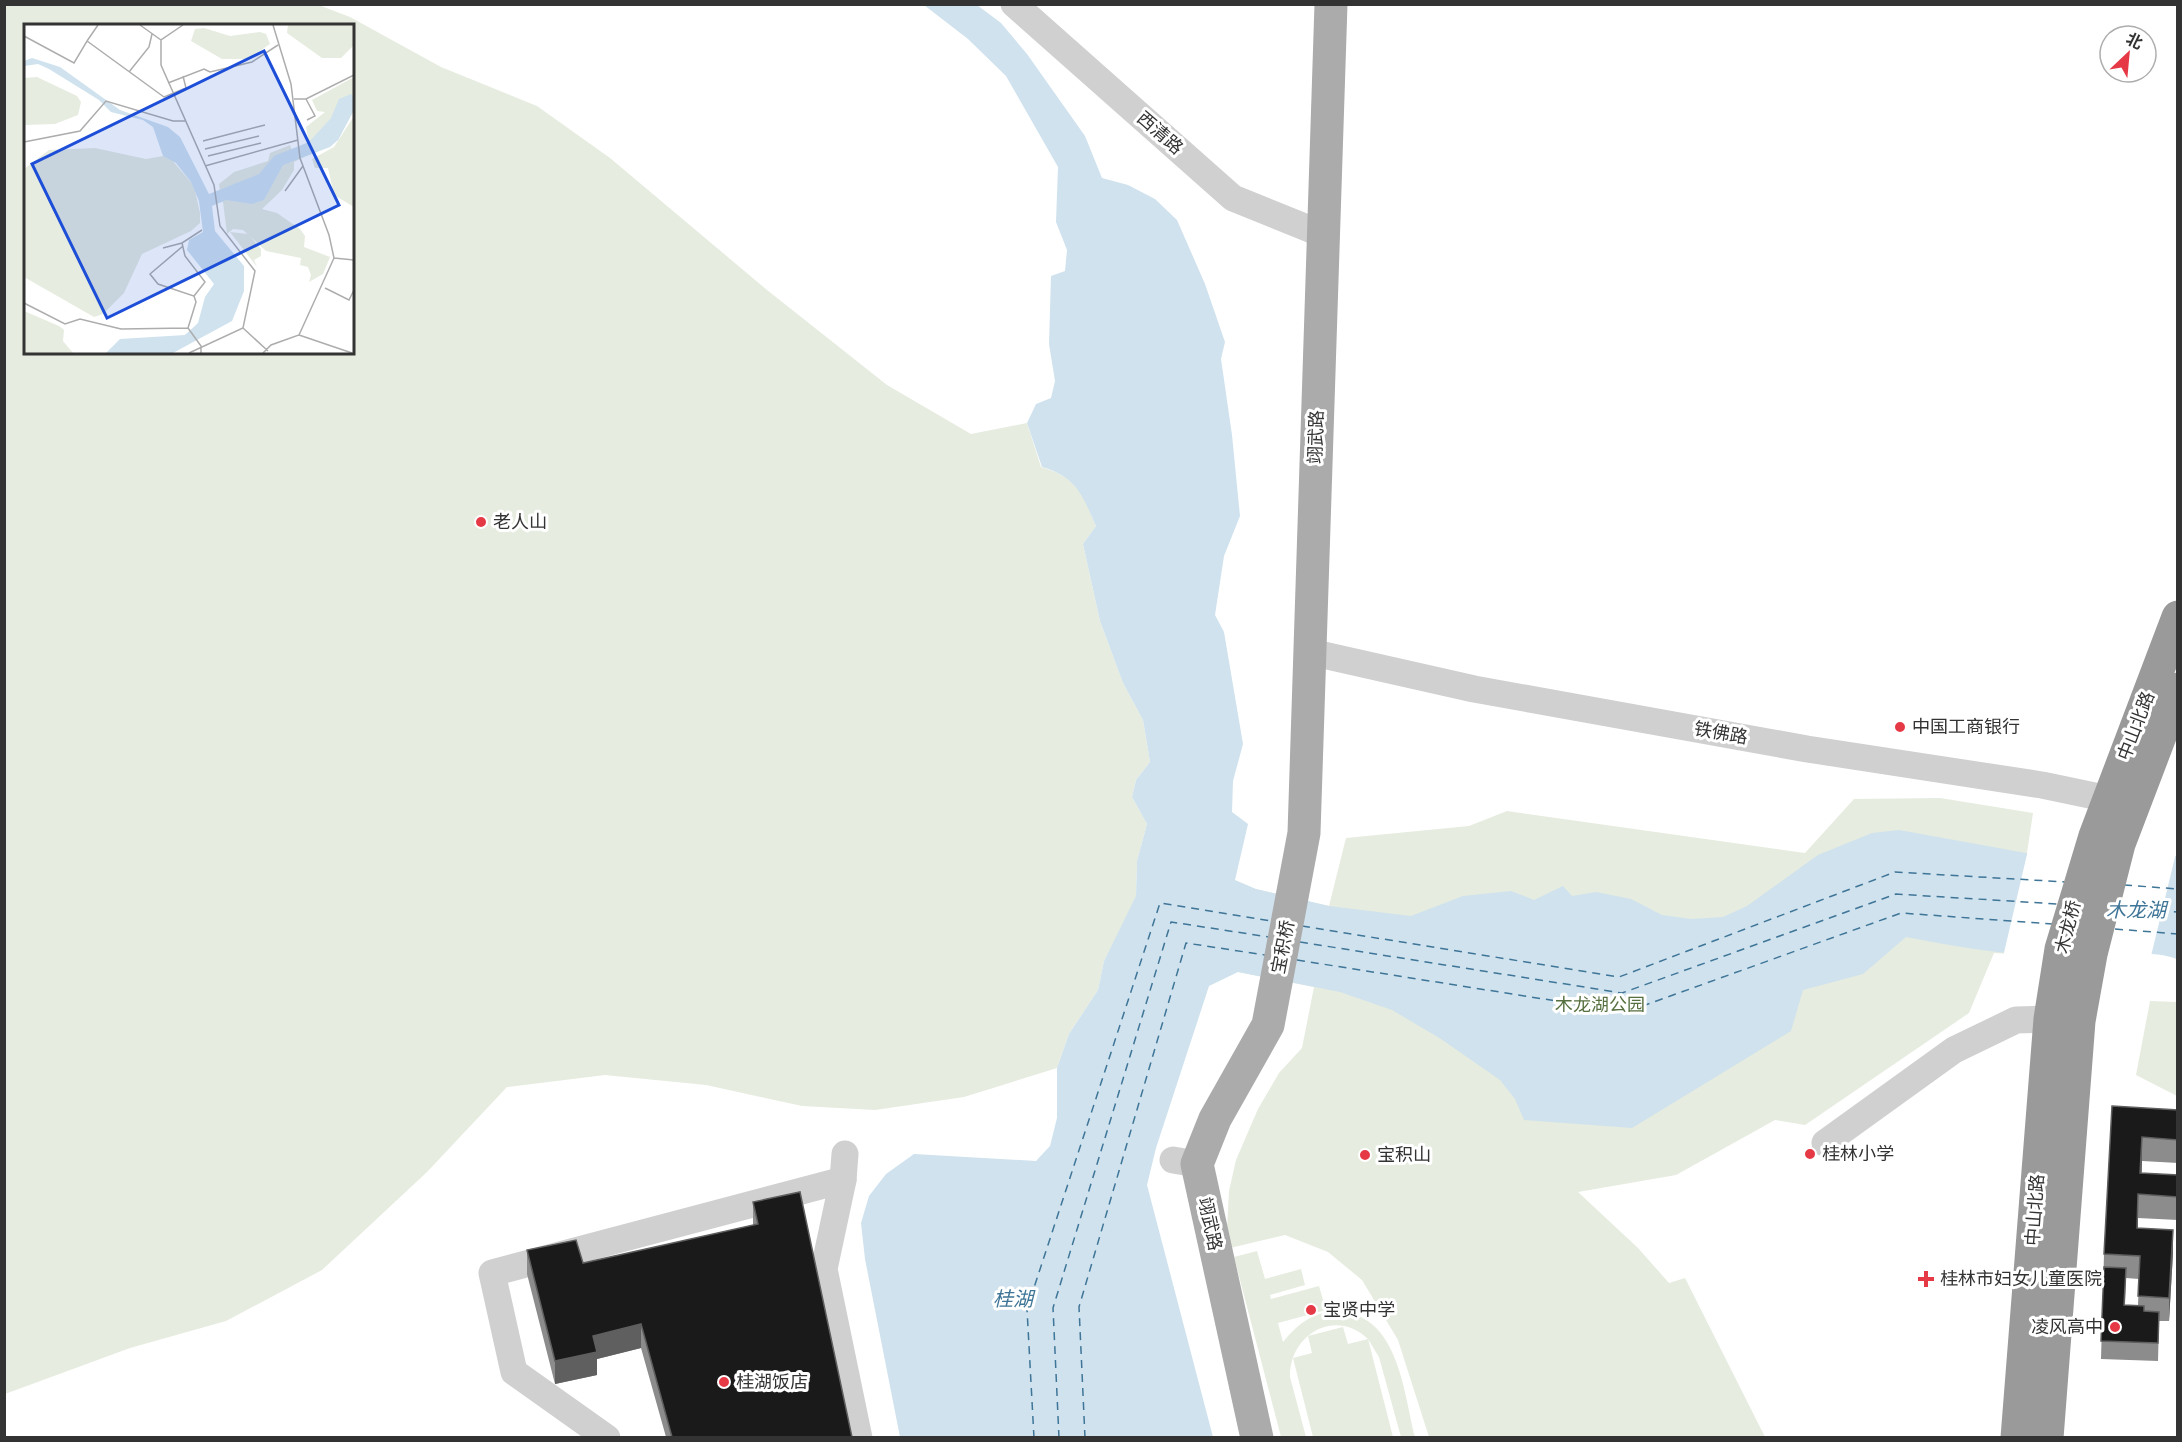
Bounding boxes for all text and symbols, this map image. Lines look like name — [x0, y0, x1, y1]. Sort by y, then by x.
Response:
inset map — [24, 24, 354, 354]
north arrow — [2098, 24, 2158, 84]
text: 北 — [2123, 30, 2145, 52]
street label: 西清路 — [1133, 108, 1187, 158]
street label: 翊武路 — [1305, 410, 1327, 464]
place label: 老人山 — [493, 512, 547, 532]
marker: 老人山 — [474, 515, 488, 529]
street label: 中山北路 — [2114, 689, 2158, 763]
place label: 中国工商银行 — [1912, 717, 2020, 737]
street label: 铁佛路 — [1693, 718, 1749, 748]
marker: 中国工商银行 — [1893, 720, 1907, 734]
street label: 木龙桥 — [2052, 898, 2084, 956]
water label: 木龙湖 — [2106, 899, 2169, 921]
street label: 宝积桥 — [1268, 919, 1298, 975]
park label: 木龙湖公园 — [1555, 995, 1645, 1015]
place label: 桂林小学 — [1822, 1144, 1894, 1164]
place label: 宝积山 — [1377, 1145, 1431, 1165]
marker: 桂林小学 — [1803, 1147, 1817, 1161]
marker: 宝积山 — [1358, 1148, 1372, 1162]
street label: 中山北路 — [2023, 1173, 2047, 1247]
street label: 翊武路 — [1195, 1196, 1225, 1252]
place label: 桂林市妇女儿童医院 — [1940, 1269, 2102, 1289]
marker: 桂林市妇女儿童医院 — [1917, 1270, 1935, 1288]
water label: 桂湖 — [993, 1288, 1036, 1310]
place label: 宝贤中学 — [1323, 1300, 1395, 1320]
marker: 宝贤中学 — [1304, 1303, 1318, 1317]
place label: 凌风高中 — [2031, 1317, 2103, 1337]
marker: 凌风高中 — [2108, 1320, 2122, 1334]
place label: 桂湖饭店 — [736, 1372, 808, 1392]
marker: 桂湖饭店 — [717, 1375, 731, 1389]

